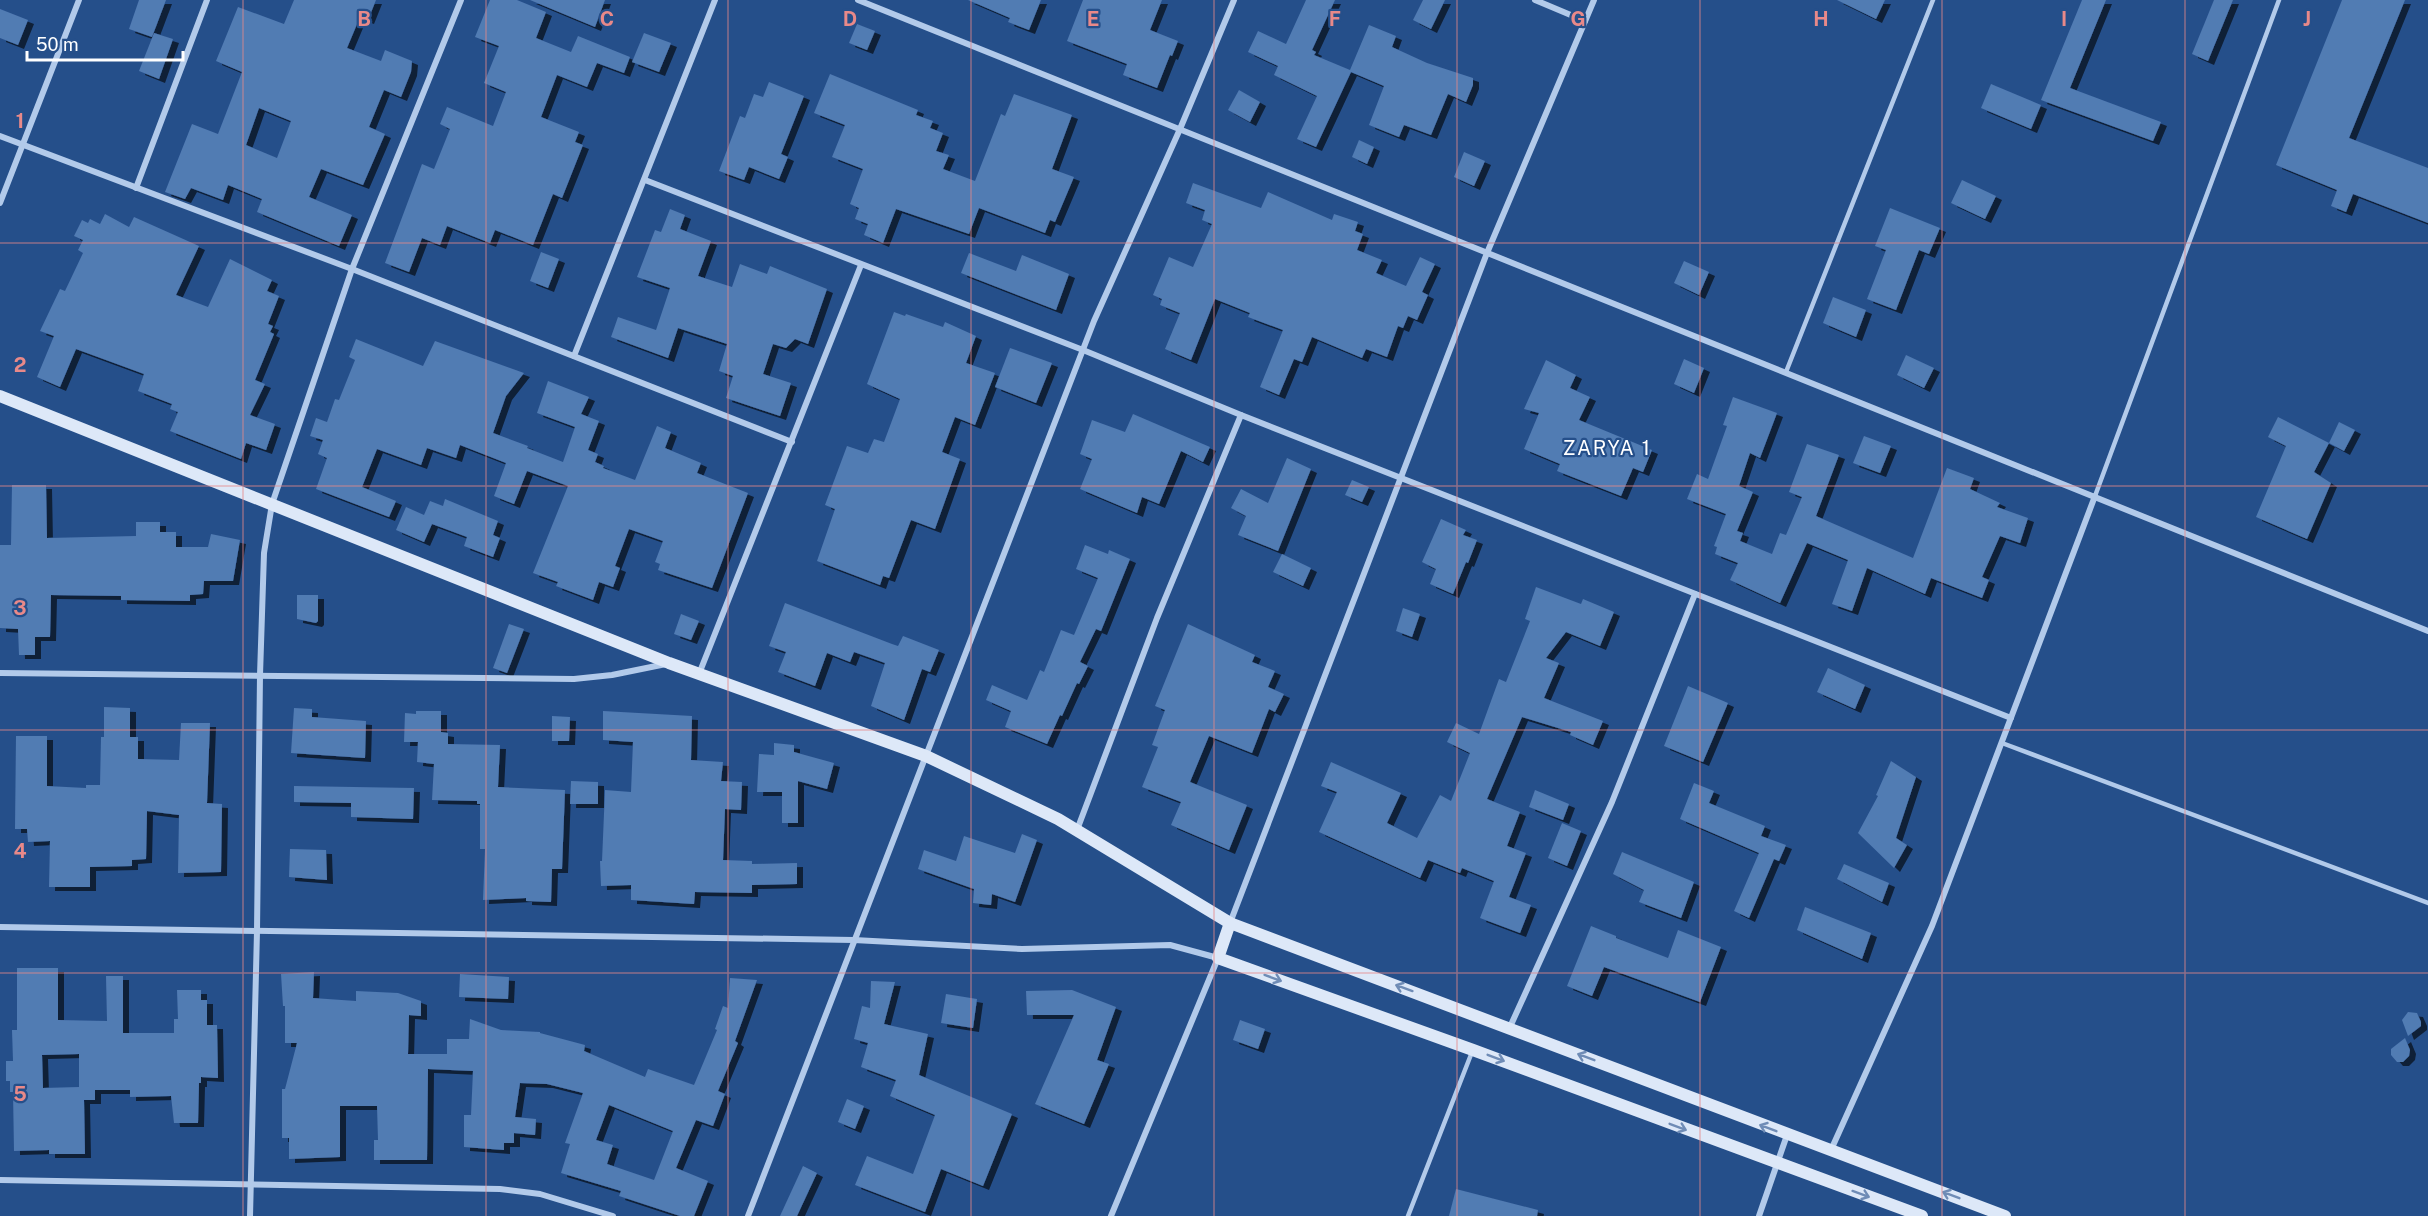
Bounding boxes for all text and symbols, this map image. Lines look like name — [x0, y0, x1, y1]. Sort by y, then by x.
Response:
text: B — [357, 7, 371, 31]
text: C — [600, 7, 614, 31]
text: D — [843, 7, 857, 31]
text: E — [1087, 7, 1099, 31]
text: F — [1329, 7, 1341, 31]
text: G — [1570, 7, 1586, 31]
text: H — [1813, 7, 1829, 31]
text: I — [2061, 7, 2067, 31]
text: J — [2303, 7, 2311, 31]
scale bar — [27, 24, 183, 62]
text: 50 m — [36, 34, 79, 55]
text: 1 — [16, 109, 24, 133]
text: 2 — [14, 353, 26, 377]
district label: ZARYA 1 — [1563, 436, 1651, 460]
text: 3 — [13, 596, 27, 620]
text: 4 — [13, 839, 27, 863]
one-way arrow — [1263, 973, 1282, 984]
one-way arrow — [1395, 982, 1414, 993]
one-way arrow — [1577, 1051, 1596, 1062]
one-way arrow — [1486, 1053, 1505, 1064]
text: 5 — [13, 1082, 27, 1106]
one-way arrow — [1759, 1121, 1778, 1132]
one-way arrow — [1669, 1122, 1687, 1133]
one-way arrow — [1852, 1189, 1870, 1200]
one-way arrow — [1942, 1189, 1961, 1200]

